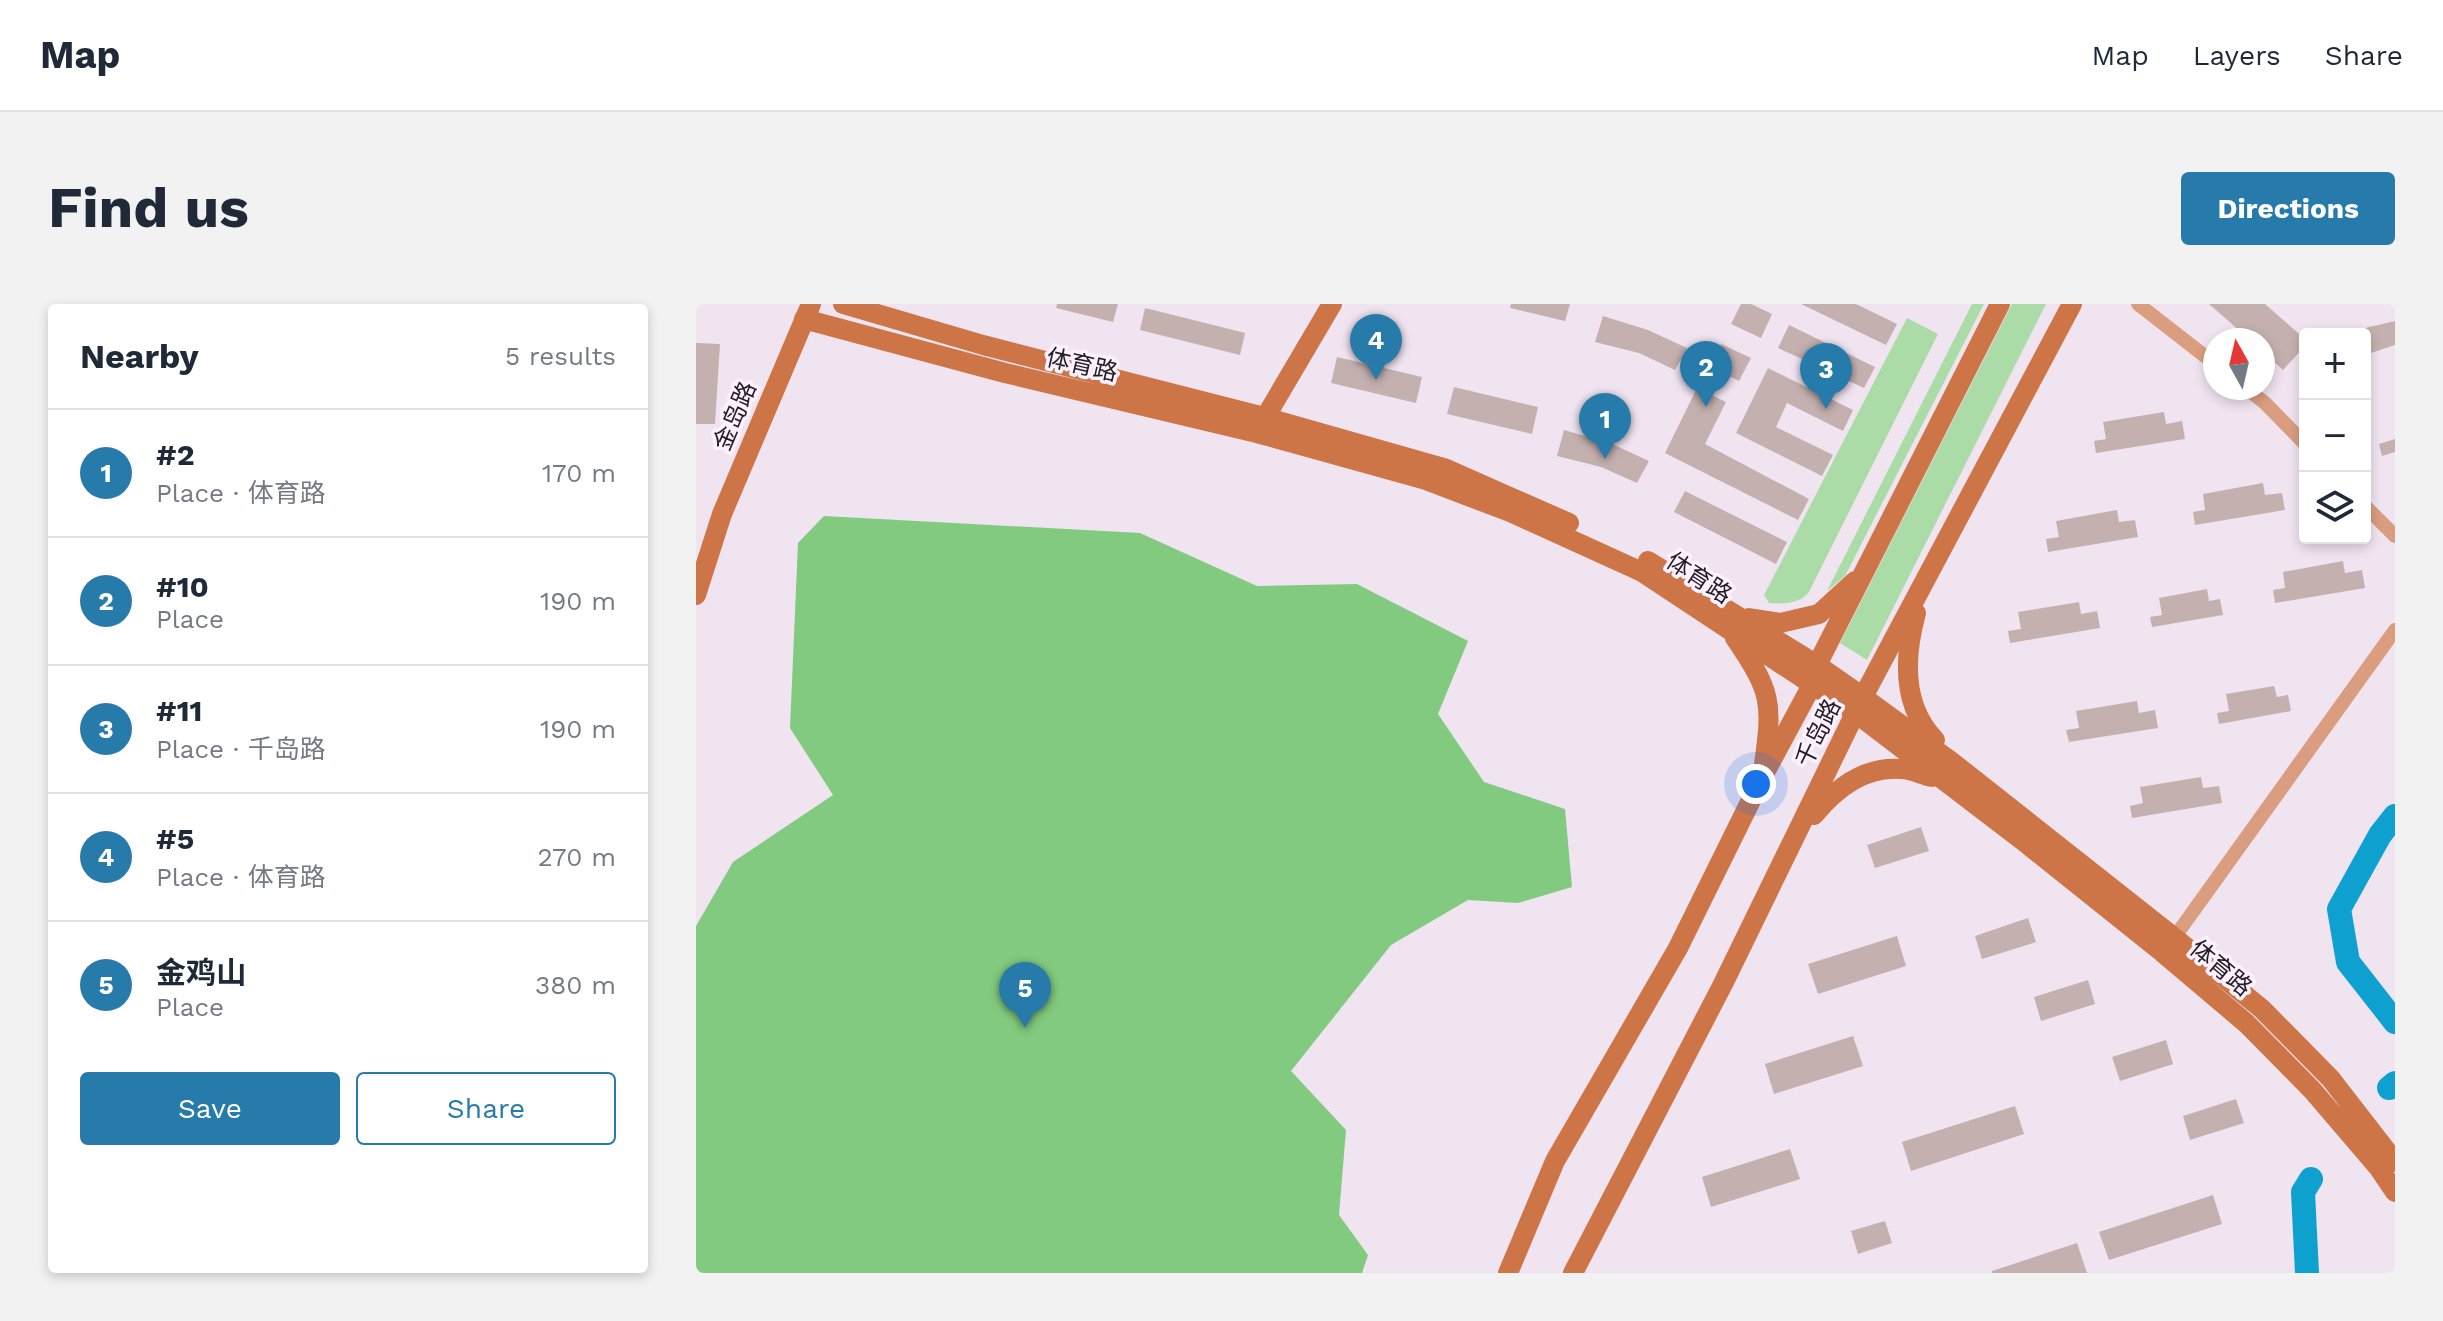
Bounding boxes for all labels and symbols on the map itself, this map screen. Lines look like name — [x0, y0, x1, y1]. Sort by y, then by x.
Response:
pin: 4 — [1350, 314, 1402, 380]
north arrow — [2203, 328, 2275, 400]
pin: 2 — [1680, 341, 1732, 407]
street label: 体育路 — [1044, 343, 1120, 387]
pin: 3 — [1800, 343, 1852, 409]
street label: 金岛路 — [708, 377, 762, 455]
pin: 1 — [1579, 393, 1631, 459]
street label: 体育路 — [1661, 547, 1737, 609]
street label: 千岛路 — [1790, 695, 1846, 771]
your location — [1736, 764, 1776, 804]
street label: 体育路 — [2184, 934, 2258, 1002]
pin: 5 — [999, 962, 1051, 1028]

